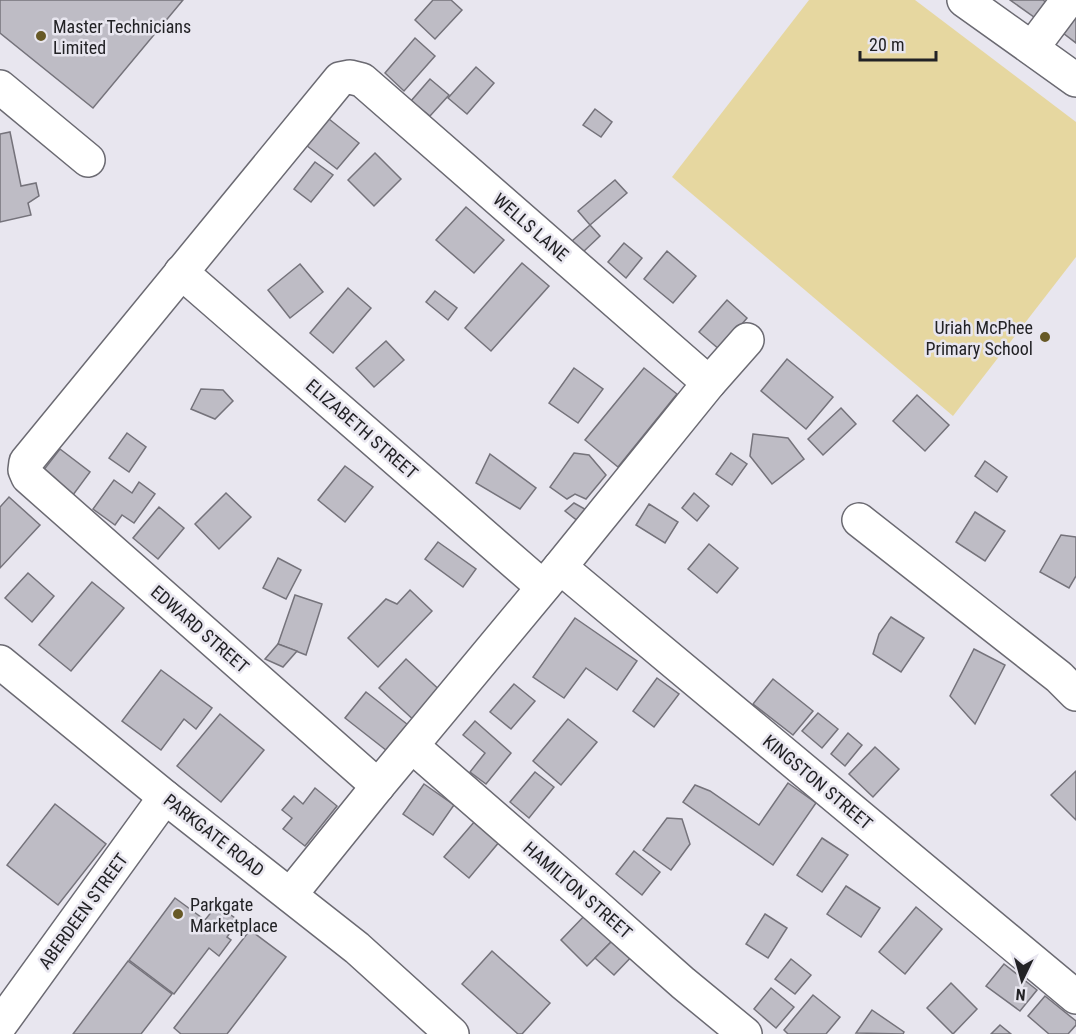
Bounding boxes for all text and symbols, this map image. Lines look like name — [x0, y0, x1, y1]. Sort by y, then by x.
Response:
place label: Master Technicians Limited — [53, 16, 191, 58]
scale bar — [860, 24, 936, 62]
marker: Master Technicians Limited — [34, 29, 48, 43]
text: 20 m — [869, 34, 904, 55]
street label: WELLS LANE — [489, 189, 573, 265]
place label: Uriah McPhee Primary School — [925, 317, 1033, 359]
marker: Uriah McPhee Primary School — [1038, 330, 1052, 344]
street label: ELIZABETH STREET — [302, 375, 422, 483]
street label: EDWARD STREET — [147, 581, 253, 677]
street label: KINGSTON STREET — [759, 730, 877, 834]
street label: PARKGATE ROAD — [160, 789, 268, 881]
street label: HAMILTON STREET — [519, 837, 637, 943]
street label: ABERDEEN STREET — [34, 849, 132, 973]
place label: Parkgate Marketplace — [190, 894, 278, 936]
marker: Parkgate Marketplace — [171, 907, 185, 921]
north arrow — [992, 950, 1052, 1010]
text: N — [1015, 985, 1026, 1004]

